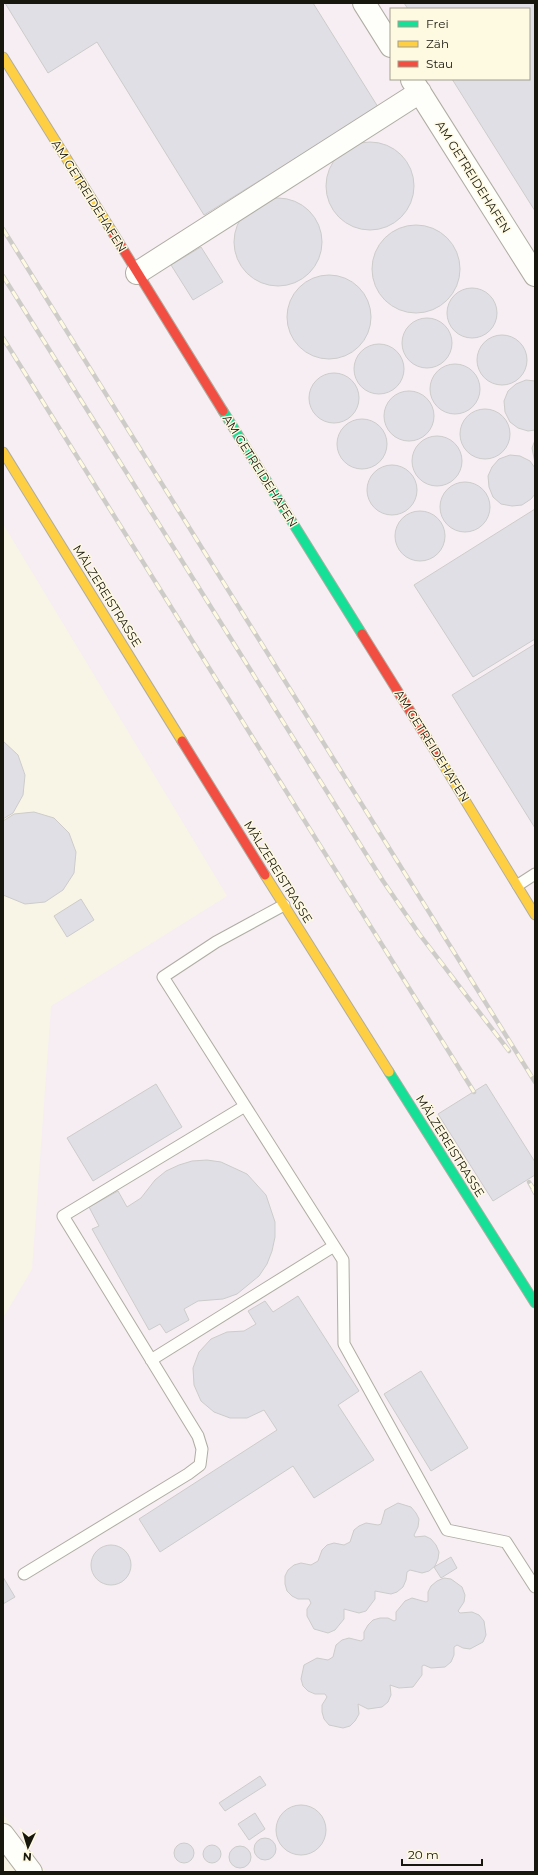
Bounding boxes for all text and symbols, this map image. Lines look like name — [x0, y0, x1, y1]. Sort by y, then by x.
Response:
legend — [390, 8, 530, 80]
text: Frei — [426, 16, 449, 31]
text: Zäh — [426, 36, 449, 51]
text: Stau — [426, 56, 453, 71]
street label: AM GETREIDEHAFEN — [433, 118, 514, 236]
street label: AM GETREIDEHAFEN — [49, 137, 130, 255]
street label: AM GETREIDEHAFEN — [220, 412, 301, 530]
street label: MÄLZEREISTRASSE — [70, 542, 145, 650]
street label: AM GETREIDEHAFEN — [392, 687, 473, 805]
street label: MÄLZEREISTRASSE — [241, 818, 316, 926]
street label: MÄLZEREISTRASSE — [413, 1092, 488, 1200]
north arrow — [8, 1827, 48, 1867]
scale bar — [402, 1841, 482, 1867]
text: 20 m — [408, 1847, 439, 1862]
text: N — [22, 1850, 32, 1864]

